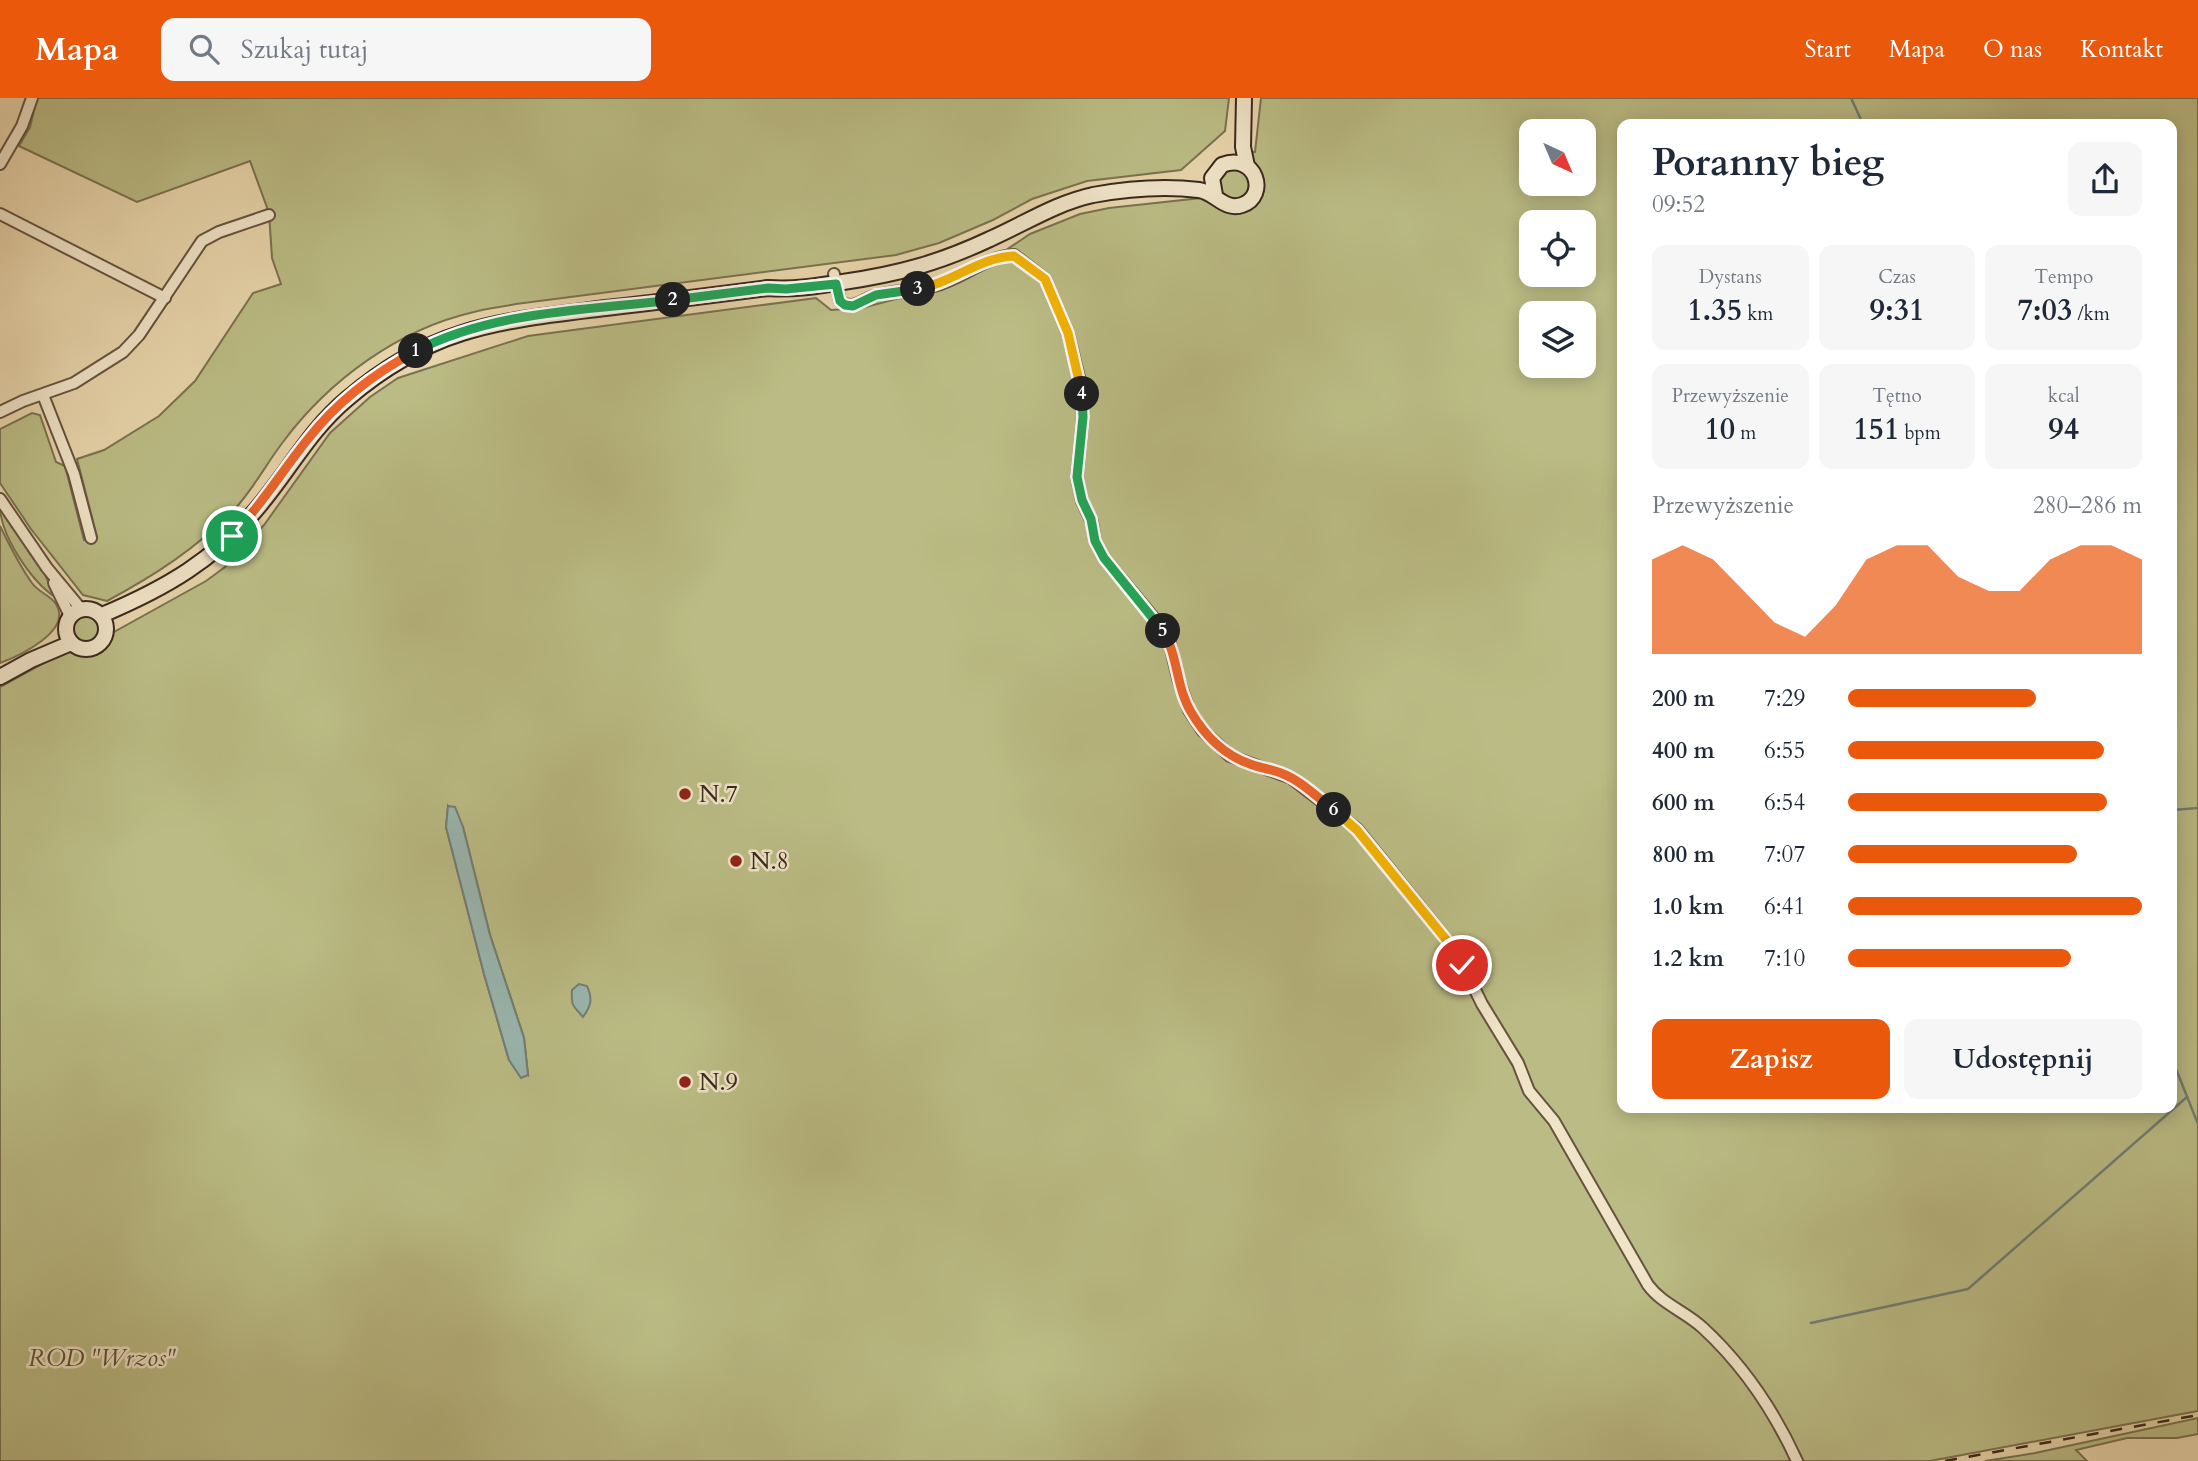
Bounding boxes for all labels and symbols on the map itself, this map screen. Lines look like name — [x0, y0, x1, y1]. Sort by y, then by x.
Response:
north arrow — [1519, 119, 1596, 196]
pin: 3 — [900, 272, 936, 306]
pin: 2 — [656, 282, 690, 318]
pin: 1 — [398, 334, 434, 368]
pin: 4 — [1064, 376, 1100, 412]
pin — [202, 506, 262, 566]
pin: 5 — [1146, 614, 1180, 648]
place label: N.7 — [699, 778, 738, 811]
marker: N.7 — [677, 786, 693, 802]
pin: 6 — [1316, 792, 1352, 828]
place label: N.8 — [750, 845, 789, 878]
marker: N.8 — [728, 853, 744, 869]
pin — [1432, 935, 1492, 995]
place label: N.9 — [699, 1066, 738, 1099]
marker: N.9 — [677, 1074, 693, 1090]
park label: ROD "Wrzos" — [28, 1342, 176, 1375]

